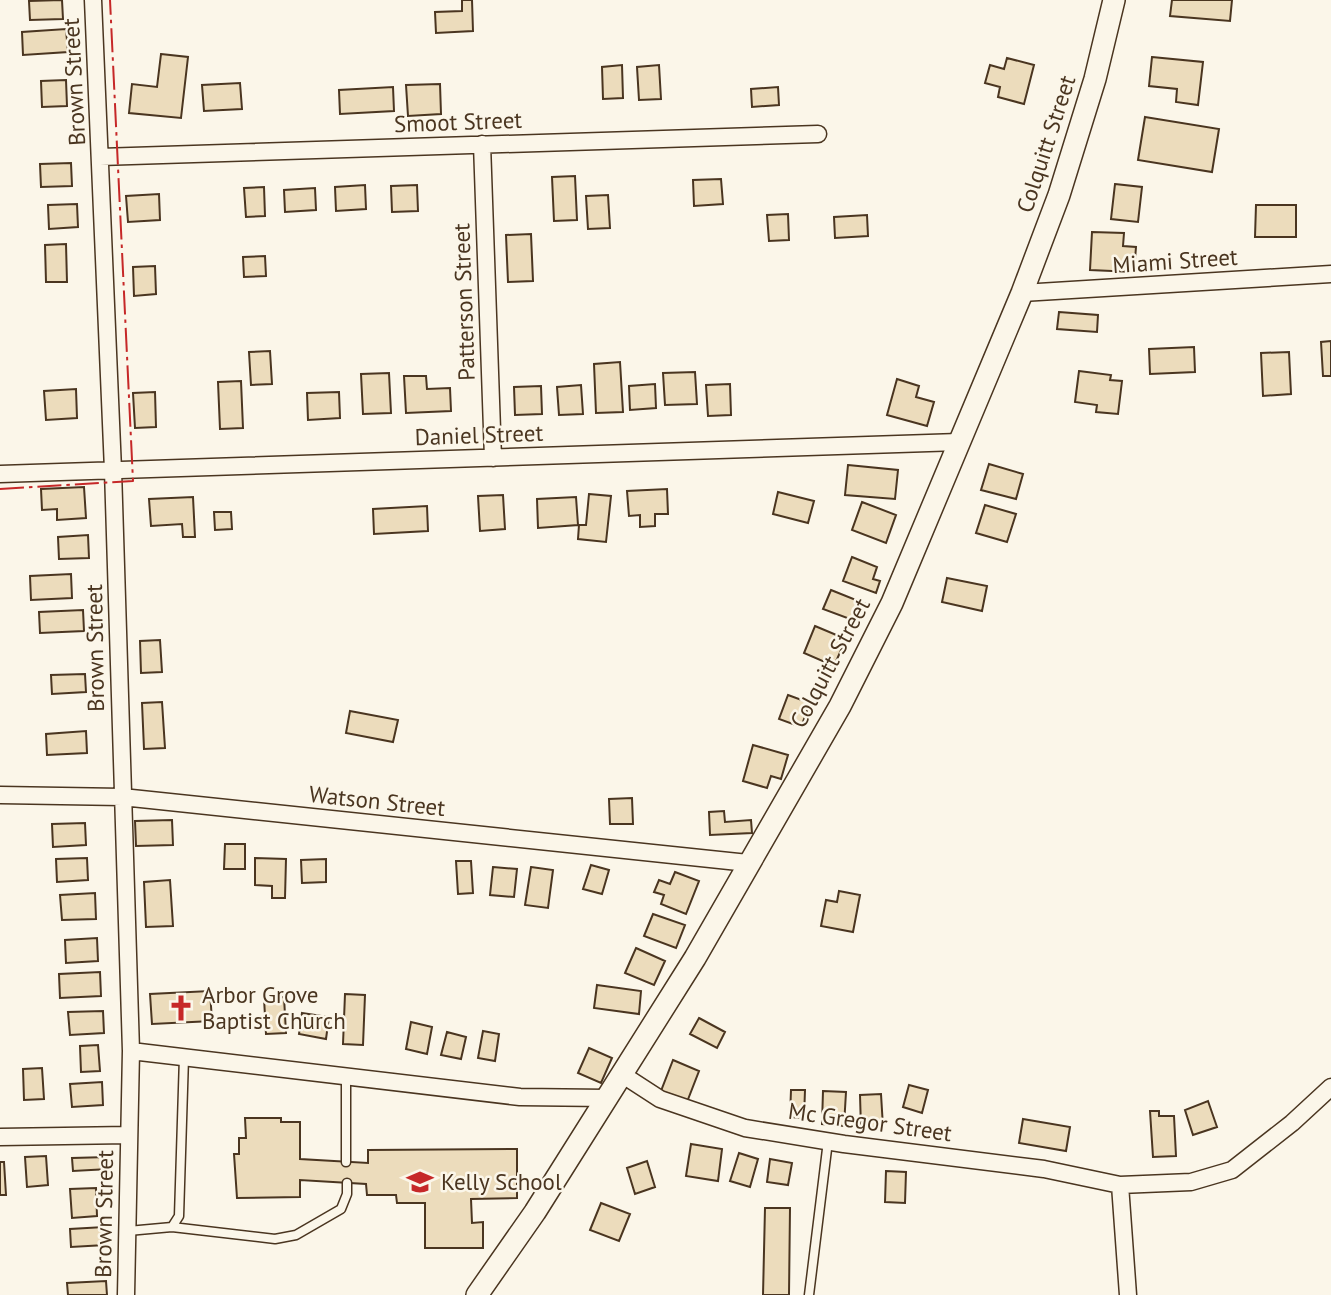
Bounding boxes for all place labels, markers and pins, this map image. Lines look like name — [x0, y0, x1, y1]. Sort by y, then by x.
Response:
place label: Arbor Grove Baptist Church — [202, 980, 346, 1035]
church icon: Arbor Grove Baptist Church — [166, 993, 196, 1023]
school or university icon: Kelly School — [405, 1167, 435, 1197]
place label: Kelly School — [441, 1167, 562, 1196]

